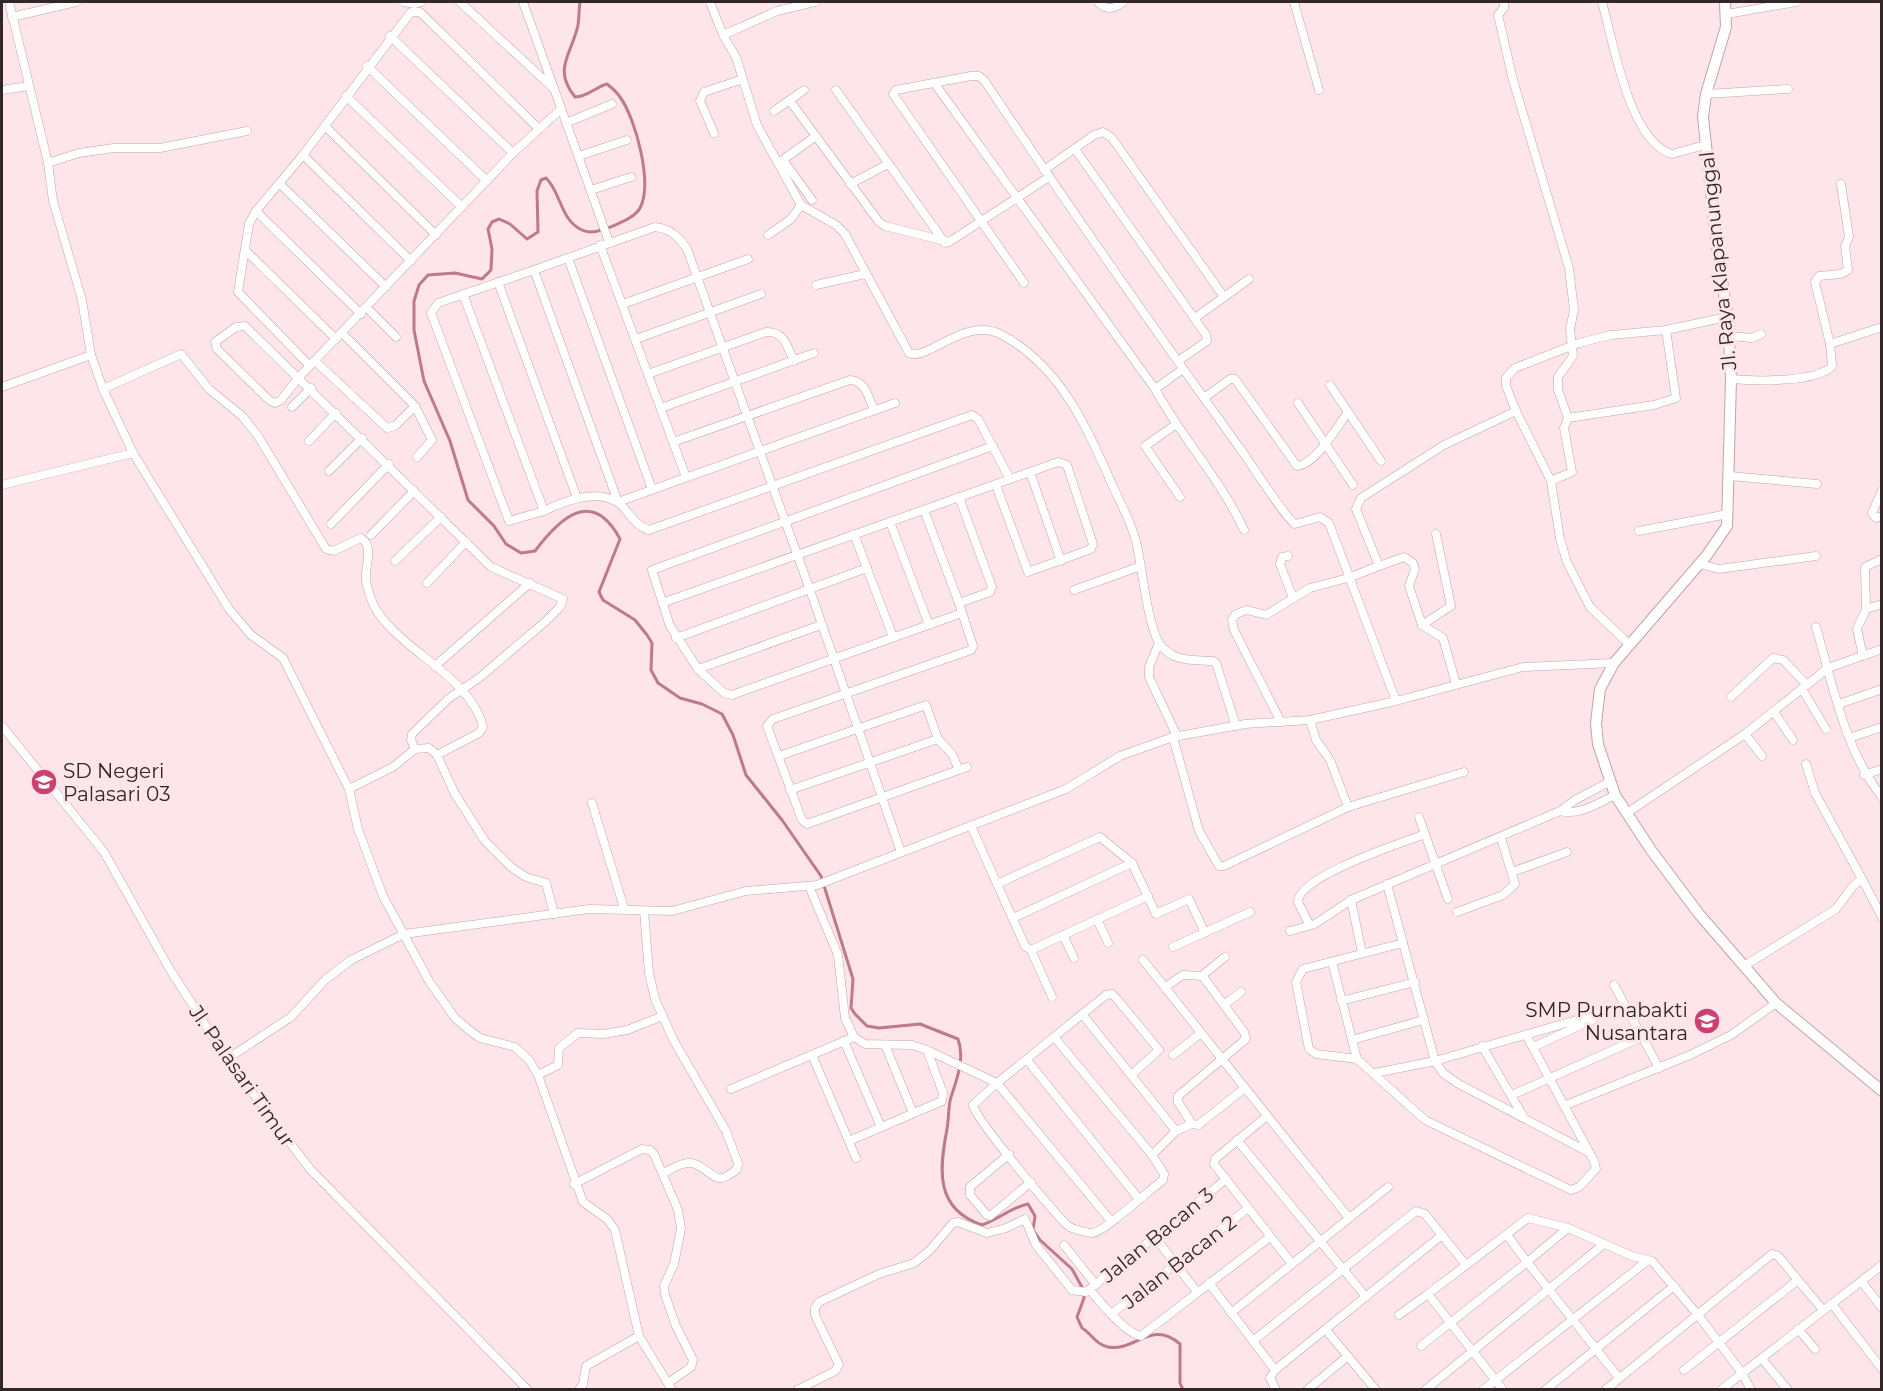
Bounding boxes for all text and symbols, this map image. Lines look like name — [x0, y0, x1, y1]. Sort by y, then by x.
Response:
street label: Jl. Raya Klapanunggal — [1695, 150, 1742, 373]
place label: SD Negeri Palasari 03 — [63, 759, 170, 806]
school or university icon: SD Negeri Palasari 03 — [29, 767, 59, 797]
place label: SMP Purnabakti Nusantara — [1525, 998, 1688, 1045]
street label: Jl. Palasari Timur — [184, 1000, 300, 1151]
school or university icon: SMP Purnabakti Nusantara — [1692, 1006, 1722, 1036]
street label: Jalan Bacan 3 — [1095, 1182, 1218, 1288]
street label: Jalan Bacan 2 — [1117, 1210, 1241, 1314]

